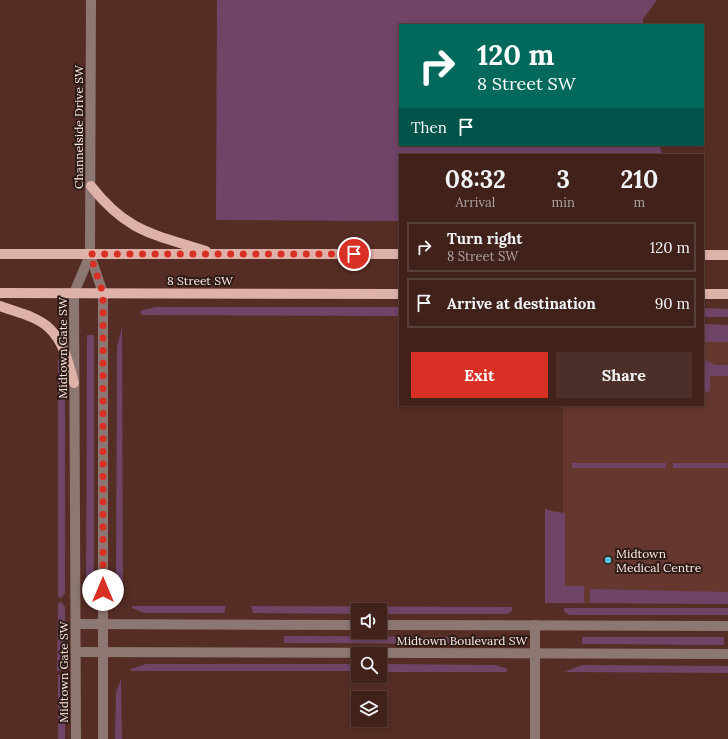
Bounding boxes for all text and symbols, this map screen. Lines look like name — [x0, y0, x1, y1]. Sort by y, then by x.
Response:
text: 120 m — [477, 37, 554, 73]
icon: right — [411, 40, 463, 92]
street label: Channelside Drive SW — [71, 64, 86, 189]
text: 8 Street SW — [477, 72, 576, 95]
icon: arrive — [455, 116, 477, 138]
text: Then — [411, 118, 447, 137]
text: 08:32 — [445, 164, 506, 195]
text: 3 — [556, 164, 570, 195]
text: 210 — [620, 164, 658, 195]
text: Arrival — [455, 194, 495, 211]
text: min — [552, 194, 575, 211]
text: m — [634, 194, 645, 211]
text: Turn right — [447, 229, 523, 248]
icon: right — [413, 236, 435, 258]
pin — [337, 237, 371, 271]
text: 120 m — [650, 238, 690, 257]
icon: arrive — [343, 243, 365, 265]
text: 8 Street SW — [447, 248, 518, 265]
street label: 8 Street SW — [167, 273, 234, 288]
icon: arrive — [413, 292, 435, 314]
text: Arrive at destination — [447, 294, 596, 313]
text: 90 m — [655, 294, 690, 313]
street label: Midtown Gate SW — [55, 296, 70, 399]
button: Exit — [411, 352, 548, 398]
button: Share — [556, 352, 692, 398]
place label: Midtown Medical Centre — [616, 546, 702, 575]
marker: Midtown Medical Centre — [603, 555, 613, 565]
position arrow — [82, 569, 124, 611]
map controls — [351, 603, 387, 727]
button: sound — [351, 603, 387, 639]
street label: Midtown Gate SW — [56, 620, 71, 723]
street label: Midtown Boulevard SW — [397, 633, 528, 648]
button: search — [351, 647, 387, 683]
button: layers — [351, 691, 387, 727]

